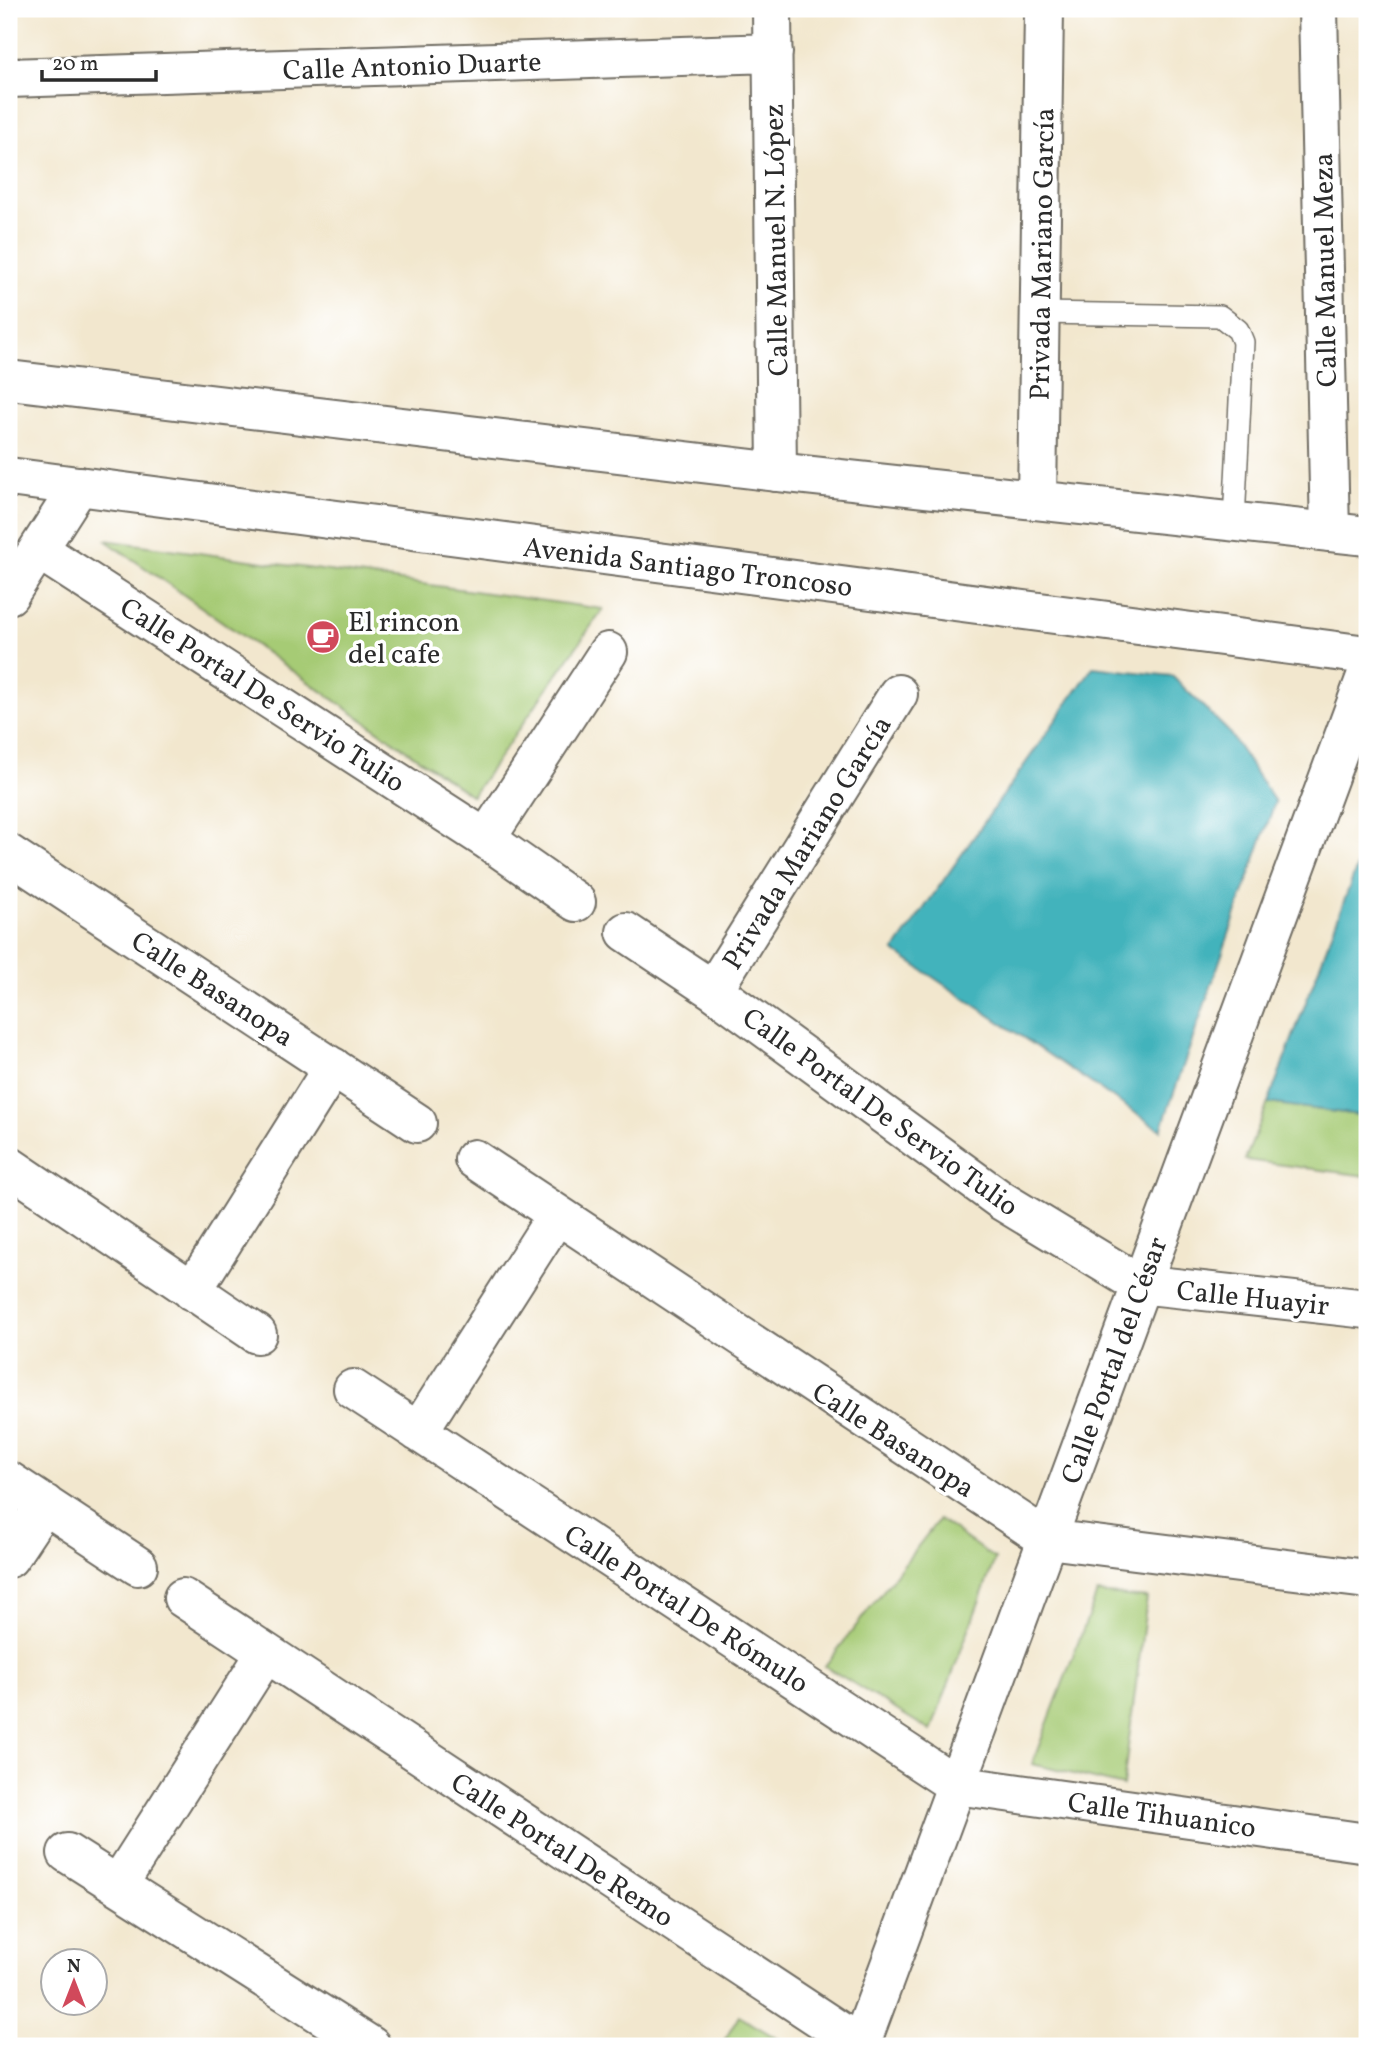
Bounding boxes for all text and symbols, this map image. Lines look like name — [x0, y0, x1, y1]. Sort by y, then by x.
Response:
scale bar — [42, 38, 156, 82]
street label: Calle Antonio Duarte — [282, 43, 542, 92]
text: 20 m — [52, 50, 98, 79]
street label: Calle Manuel N. López — [756, 103, 799, 377]
street label: Privada Mariano García — [1021, 107, 1066, 401]
street label: Calle Manuel Meza — [1305, 152, 1348, 387]
street label: Avenida Santiago Troncoso — [521, 529, 855, 608]
street label: Calle Portal De Servio Tulio — [111, 589, 412, 803]
place label: El rincon del cafe — [348, 604, 460, 675]
cafe icon: El rincon del cafe — [304, 618, 342, 656]
street label: Privada Mariano García — [714, 709, 902, 978]
street label: Calle Basanopa — [123, 923, 301, 1057]
street label: Calle Portal De Servio Tulio — [733, 999, 1026, 1227]
street label: Calle Portal del César — [1053, 1232, 1178, 1490]
street label: Calle Huayir — [1175, 1272, 1331, 1327]
street label: Calle Basanopa — [804, 1374, 982, 1508]
street label: Calle Portal De Rómulo — [556, 1516, 816, 1704]
street label: Calle Portal De Remo — [443, 1764, 681, 1938]
street label: Calle Tihuanico — [1065, 1784, 1258, 1849]
north arrow — [38, 1946, 108, 2016]
text: N — [67, 1954, 81, 1980]

